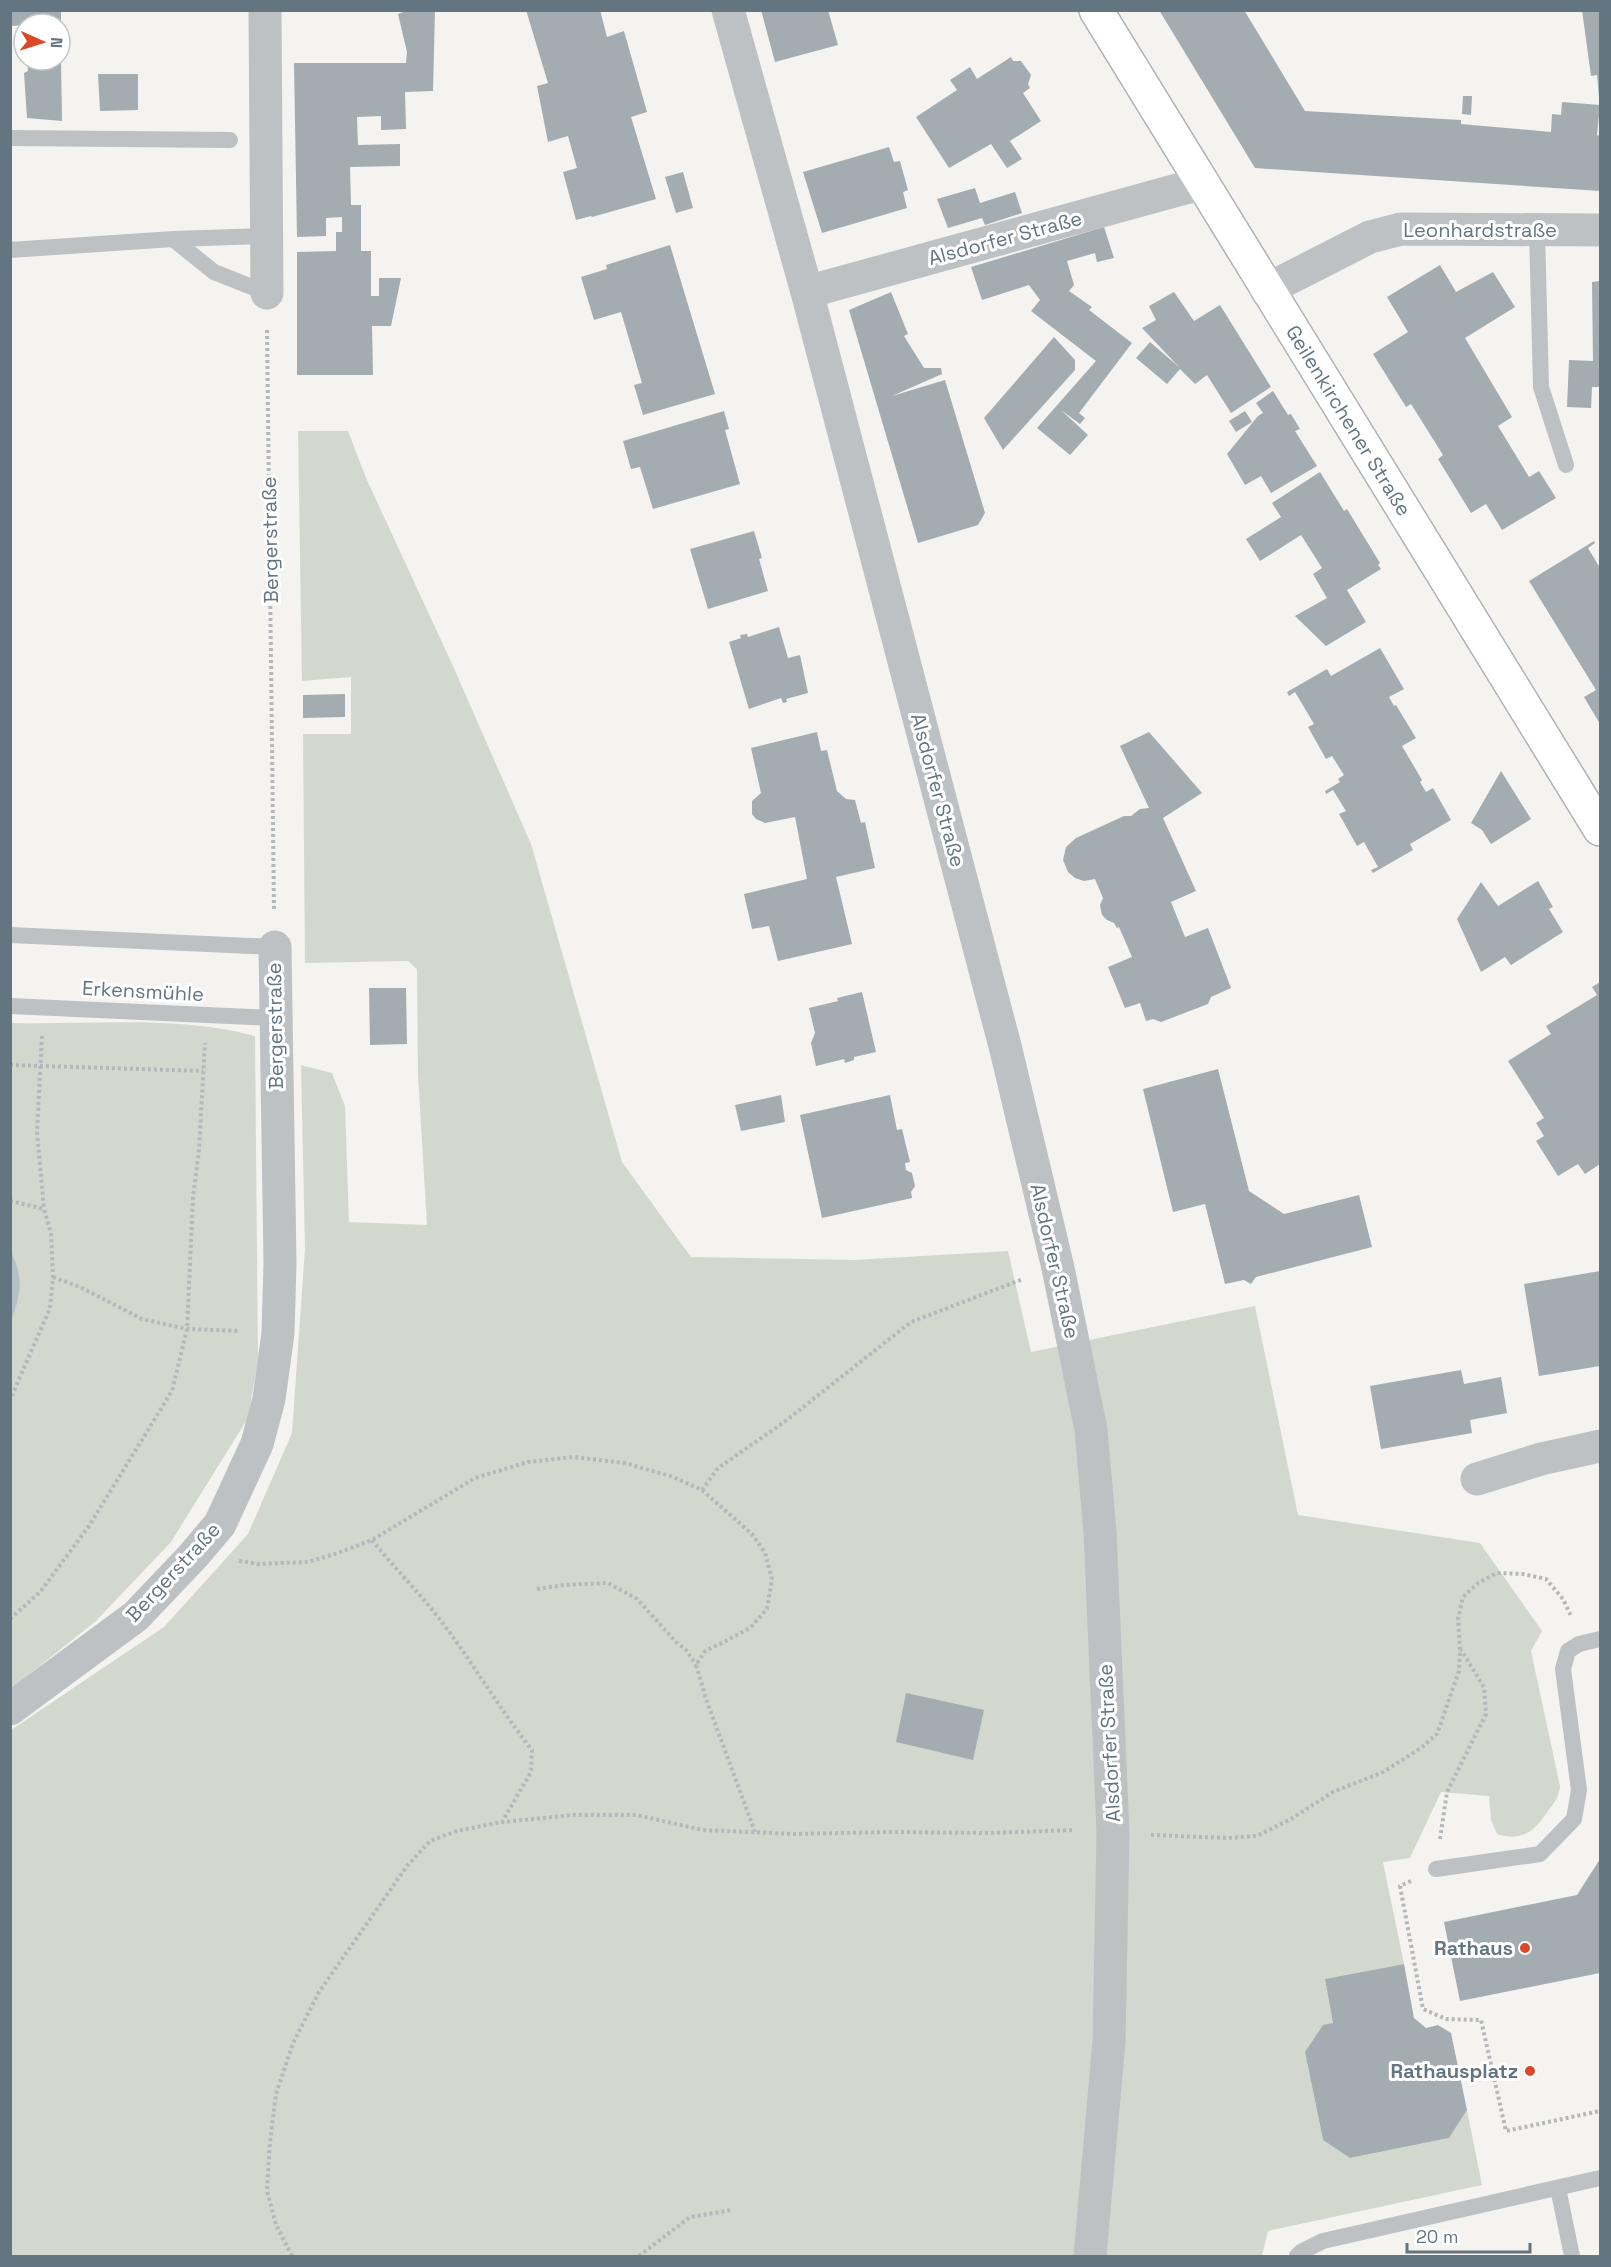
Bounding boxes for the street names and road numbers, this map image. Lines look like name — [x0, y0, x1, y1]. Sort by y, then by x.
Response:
street label: Alsdorfer Straße — [925, 205, 1085, 271]
street label: Leonhardstraße — [1403, 217, 1557, 243]
street label: Geilenkirchener Straße — [1280, 320, 1417, 521]
street label: Bergerstraße — [256, 476, 284, 604]
street label: Alsdorfer Straße — [905, 710, 971, 870]
street label: Bergerstraße — [261, 962, 289, 1090]
street label: Erkensmühle — [81, 975, 205, 1007]
street label: Alsdorfer Straße — [1025, 1181, 1085, 1341]
street label: Bergerstraße — [120, 1517, 226, 1627]
street label: Alsdorfer Straße — [1092, 1663, 1126, 1823]

